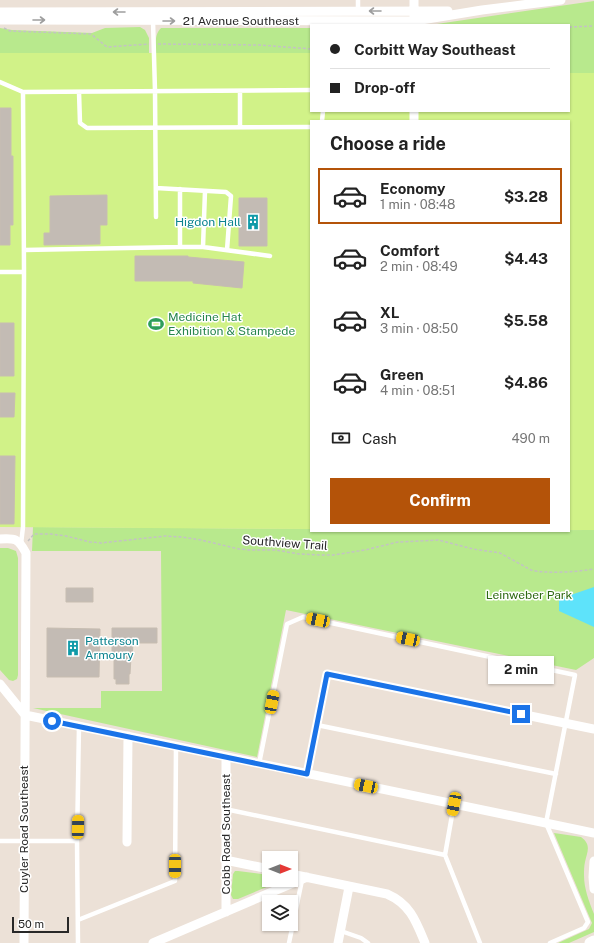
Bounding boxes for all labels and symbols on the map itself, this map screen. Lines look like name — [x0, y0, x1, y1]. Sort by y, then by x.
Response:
one-way arrow — [369, 7, 382, 15]
one-way arrow — [113, 8, 126, 16]
street label: 21 Avenue Southeast — [183, 14, 299, 28]
one-way arrow — [32, 16, 45, 24]
one-way arrow — [162, 17, 175, 25]
building icon: Higdon Hall — [244, 213, 262, 231]
place label: Higdon Hall — [175, 215, 241, 229]
place label: Medicine Hat Exhibition & Stampede — [168, 310, 295, 338]
sports icon: Medicine Hat Exhibition & Stampede — [147, 315, 165, 333]
street label: Southview Trail — [242, 533, 329, 553]
park label: Leinweber Park — [486, 588, 572, 602]
car — [305, 612, 331, 628]
car — [395, 631, 421, 647]
place label: Patterson Armoury — [85, 634, 139, 662]
building icon: Patterson Armoury — [64, 639, 82, 657]
callout: 2 min — [488, 656, 554, 684]
car — [264, 689, 280, 715]
route end — [512, 705, 530, 723]
route start — [43, 712, 61, 730]
street label: Cuyler Road Southeast — [17, 765, 31, 893]
street label: Cobb Road Southeast — [219, 773, 233, 894]
car — [353, 778, 379, 794]
car — [446, 791, 462, 817]
car — [72, 815, 84, 839]
north arrow — [262, 851, 298, 887]
car — [169, 854, 181, 878]
scale bar — [12, 915, 69, 934]

